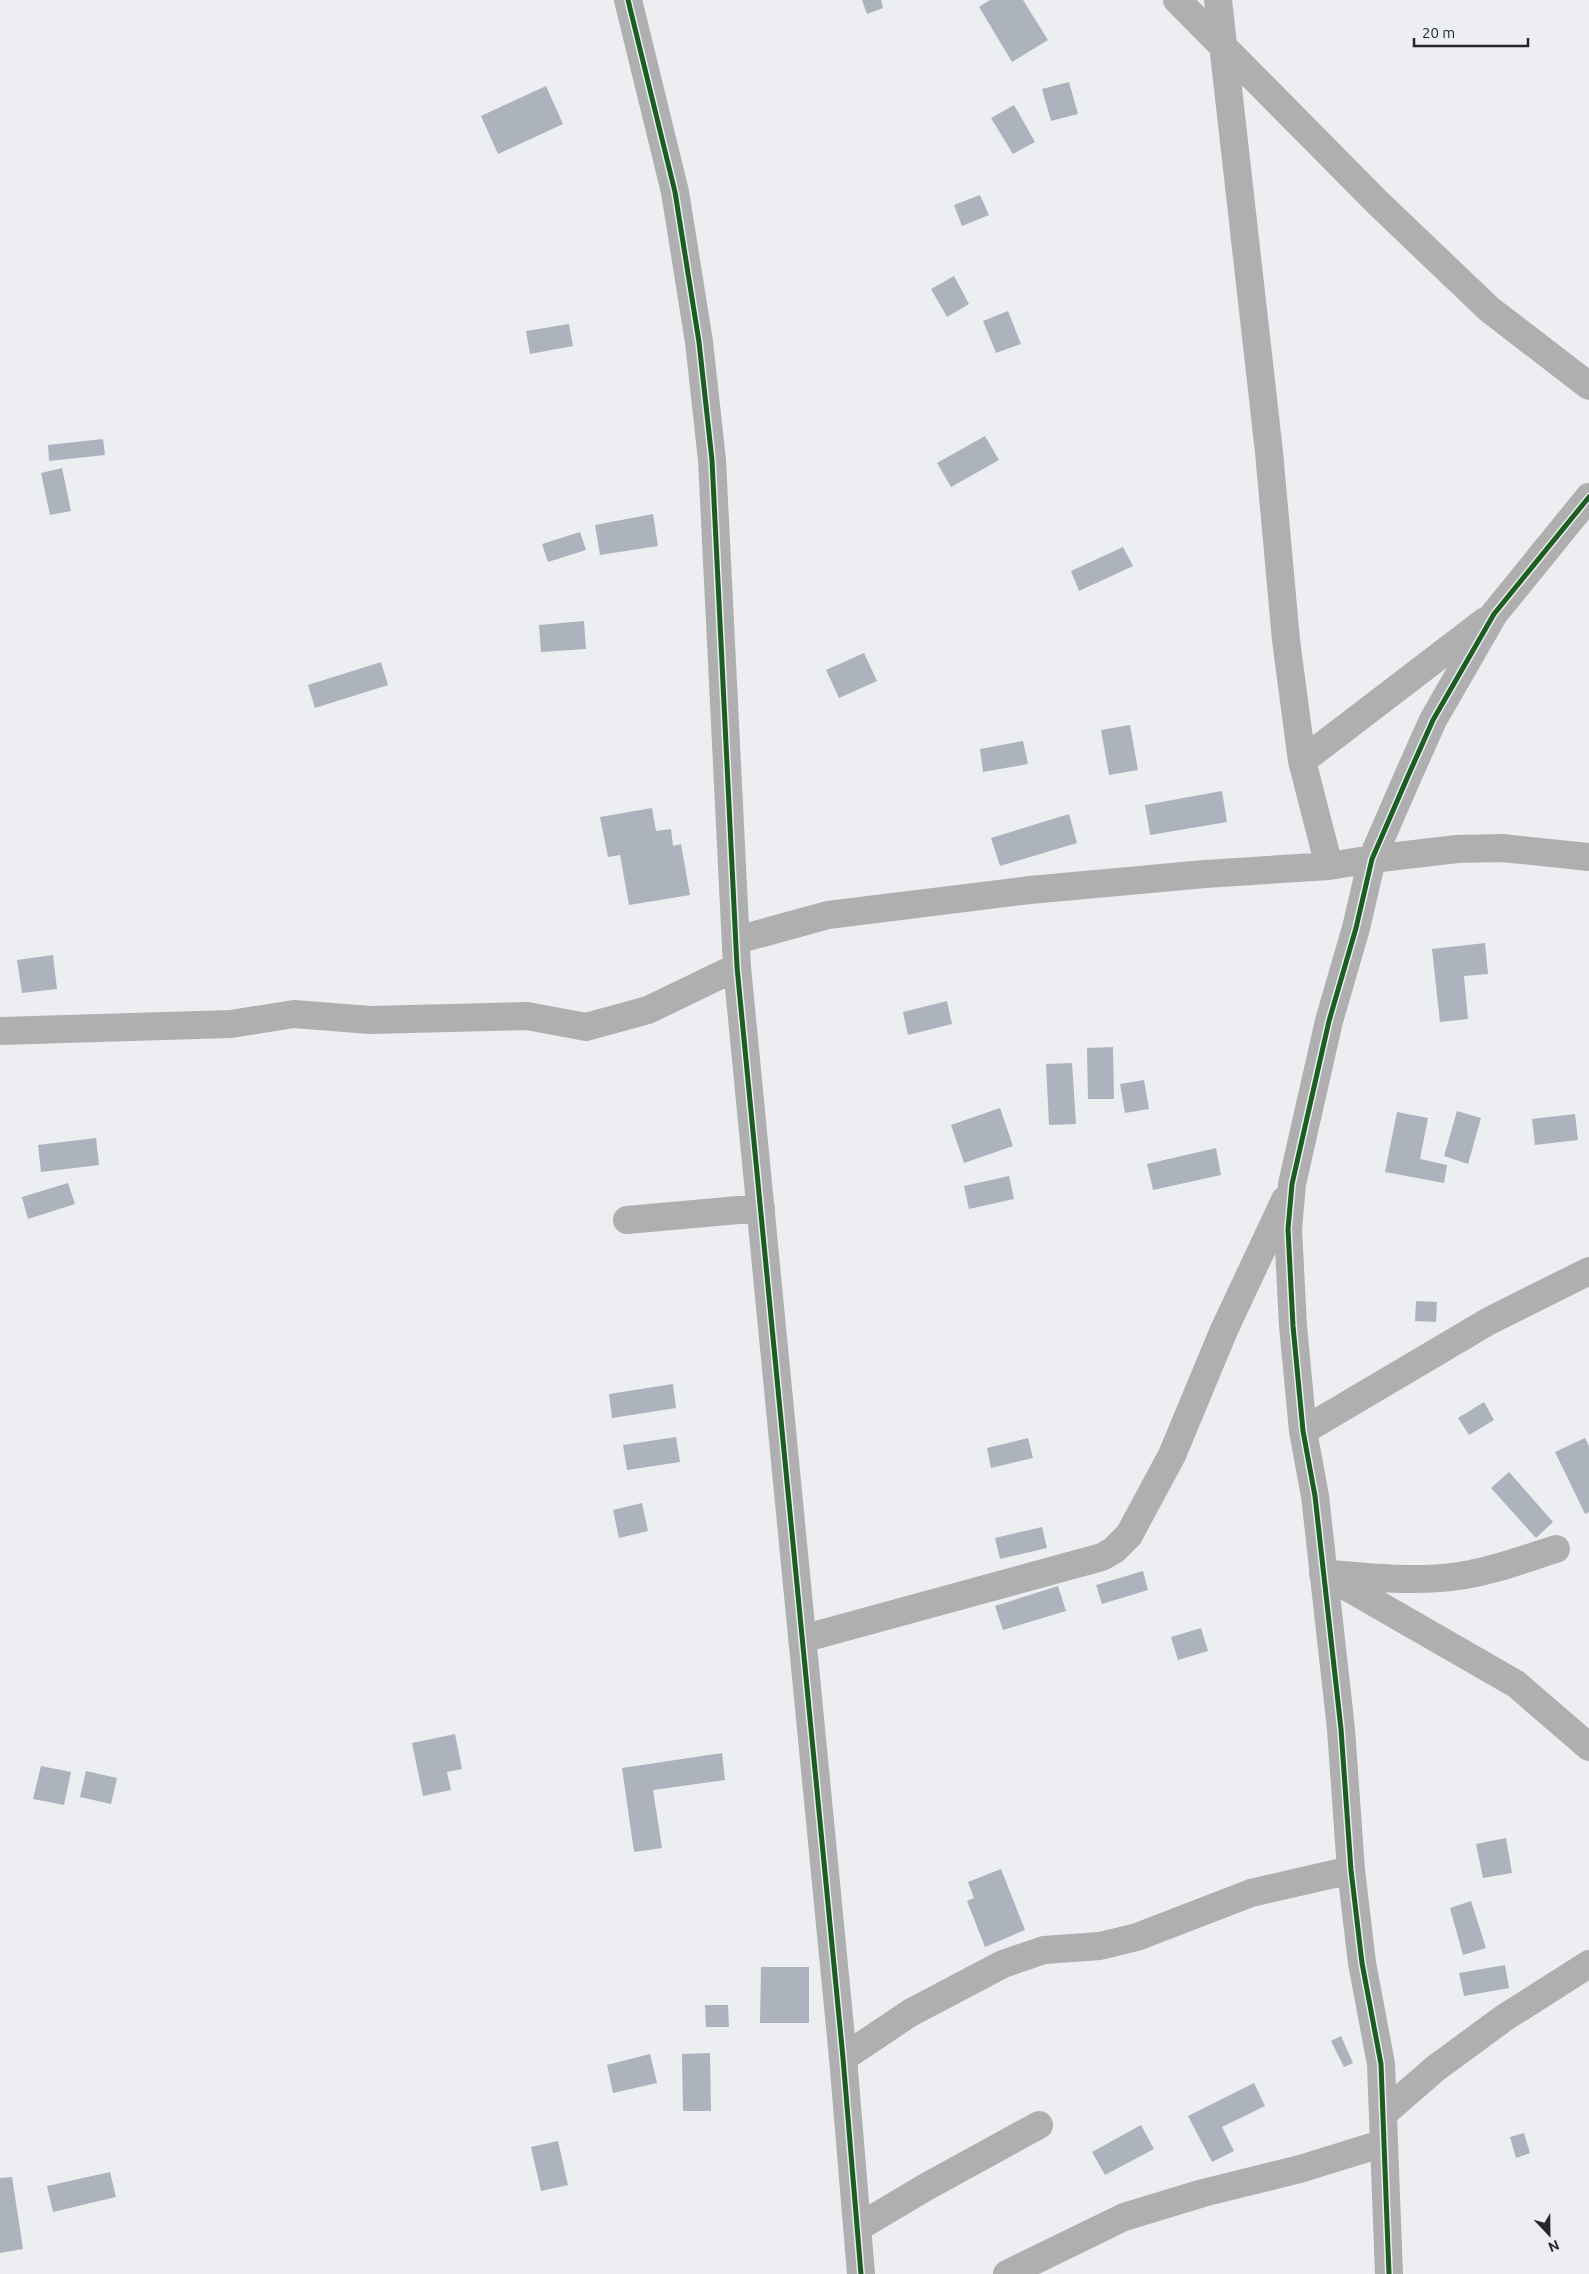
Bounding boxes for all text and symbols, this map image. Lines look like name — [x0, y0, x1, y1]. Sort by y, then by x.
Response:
scale bar — [1414, 15, 1528, 47]
text: 20 m — [1422, 24, 1455, 41]
north arrow — [1524, 2209, 1574, 2259]
text: N — [1546, 2237, 1562, 2255]

